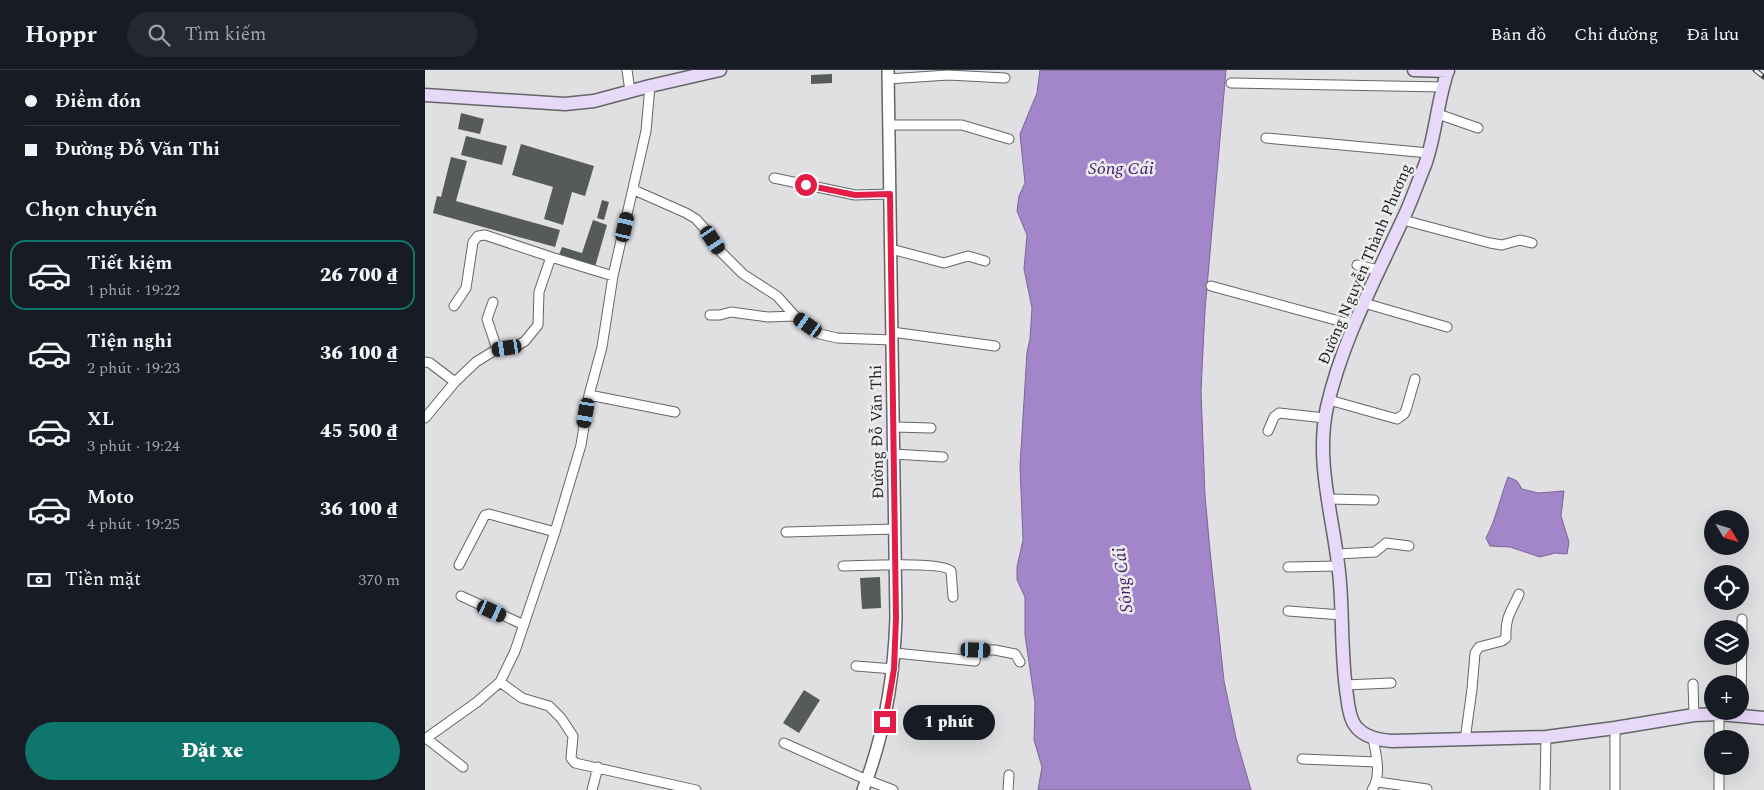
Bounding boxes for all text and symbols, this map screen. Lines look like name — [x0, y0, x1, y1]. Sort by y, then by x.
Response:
search box — [127, 12, 477, 57]
text: Hoppr — [25, 17, 97, 53]
text: Tìm kiếm — [185, 20, 266, 49]
icon: search — [145, 21, 173, 49]
text: Bản đồ — [1491, 21, 1546, 48]
text: Chỉ đường — [1574, 21, 1658, 48]
text: Đã lưu — [1686, 21, 1739, 48]
text: Điểm đón — [55, 87, 141, 116]
text: Đường Đỗ Văn Thi — [55, 135, 220, 164]
water label: Sông Cái — [1088, 155, 1154, 182]
street label: Đường Nguyễn Thành Phương — [1312, 160, 1418, 368]
route start — [795, 174, 817, 196]
text: Chọn chuyến — [25, 193, 158, 226]
car — [614, 211, 635, 243]
car — [698, 223, 727, 257]
text: Tiết kiệm — [87, 249, 172, 278]
icon: car — [27, 253, 72, 298]
text: 26 700 ₫ — [320, 261, 398, 290]
text: 1 phút · 19:22 — [87, 278, 180, 302]
car — [791, 310, 824, 340]
text: Tiện nghi — [87, 327, 172, 356]
icon: car — [27, 331, 72, 376]
car — [491, 338, 522, 358]
text: 36 100 ₫ — [320, 339, 398, 368]
text: 2 phút · 19:23 — [87, 356, 180, 380]
street label: Đường Đỗ Văn Thi — [864, 365, 890, 499]
car — [576, 397, 595, 429]
text: XL — [87, 405, 114, 434]
icon: car — [27, 409, 72, 454]
text: 45 500 ₫ — [320, 417, 398, 446]
text: 3 phút · 19:24 — [87, 434, 180, 458]
text: Moto — [87, 483, 134, 512]
icon: car — [27, 487, 72, 532]
text: 36 100 ₫ — [320, 495, 398, 524]
north arrow — [1704, 510, 1749, 555]
map controls — [1704, 510, 1749, 775]
text: 4 phút · 19:25 — [87, 512, 180, 536]
water label: Sông Cái — [1106, 546, 1140, 614]
text: Tiền mặt — [65, 565, 141, 594]
button: locate — [1704, 565, 1749, 610]
icon: cash — [25, 566, 53, 594]
text: 370 m — [358, 568, 400, 592]
car — [475, 598, 508, 624]
button: layers — [1704, 620, 1749, 665]
car — [960, 642, 991, 658]
button: + — [1704, 675, 1749, 720]
callout: 1 phút — [903, 704, 995, 740]
text: 1 phút — [924, 710, 974, 734]
route end — [874, 711, 896, 733]
button: Đặt xe — [25, 722, 400, 780]
button: − — [1704, 730, 1749, 775]

